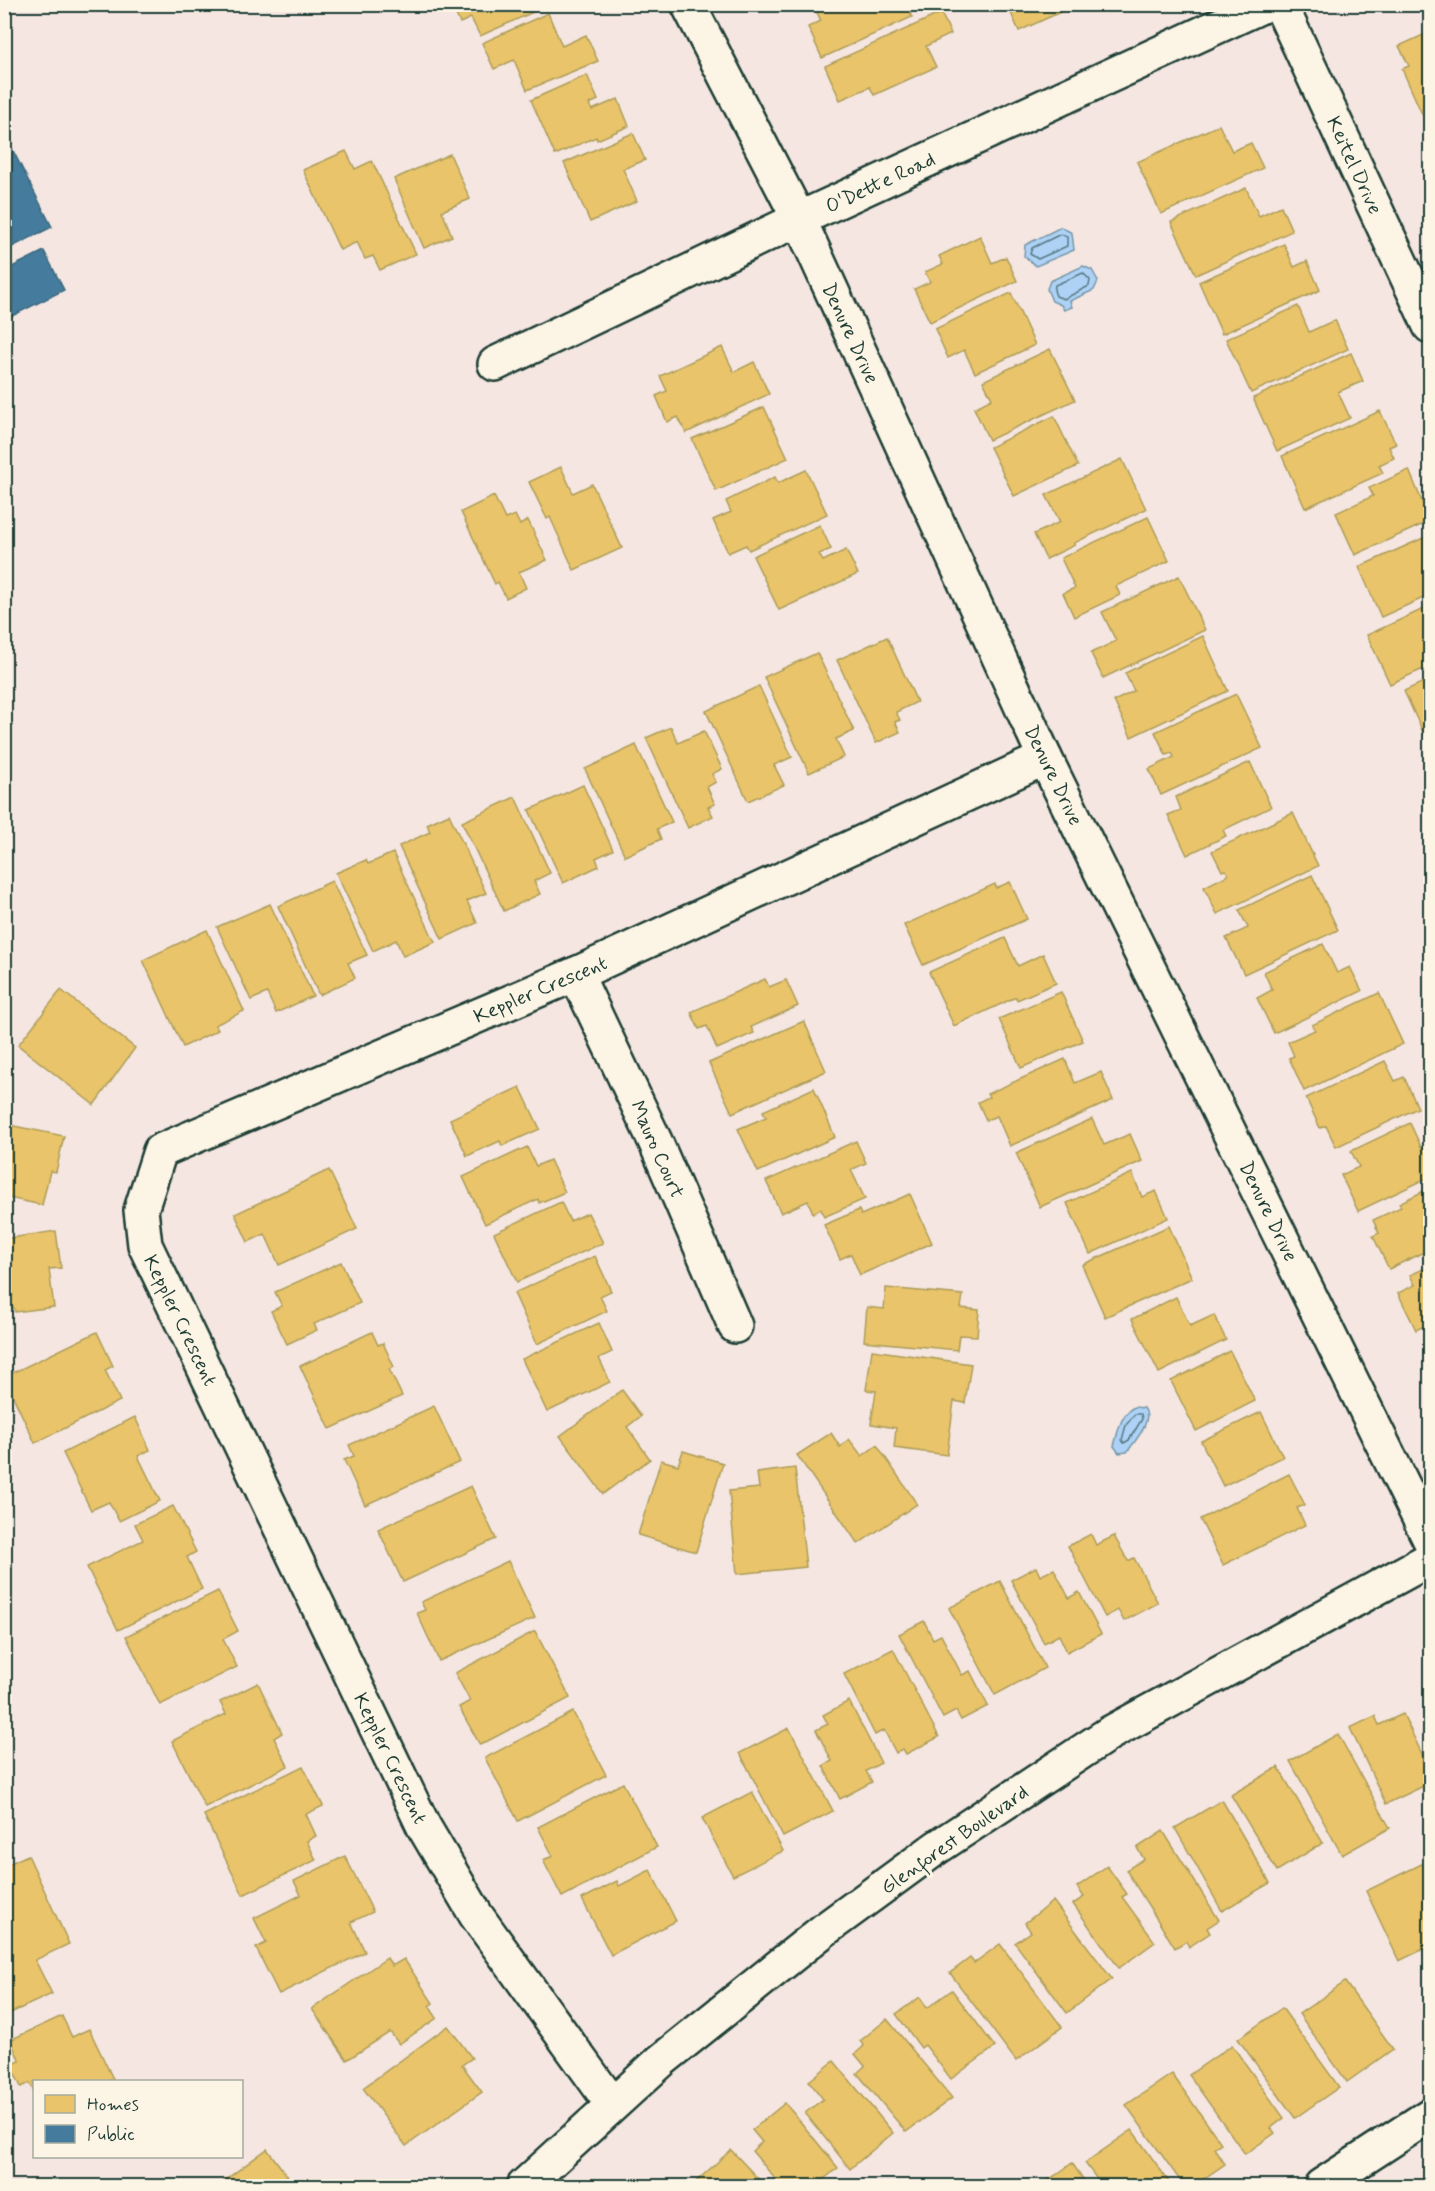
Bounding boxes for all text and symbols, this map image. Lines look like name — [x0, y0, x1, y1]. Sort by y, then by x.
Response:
street label: Keitel Drive — [1319, 112, 1388, 219]
street label: O'Dette Road — [821, 146, 940, 221]
street label: Denure Drive — [815, 279, 885, 388]
street label: Denure Drive — [1017, 721, 1089, 830]
street label: Keppler Crescent — [470, 950, 611, 1031]
street label: Mauro Court — [623, 1097, 690, 1203]
street label: Denure Drive — [1232, 1157, 1304, 1266]
street label: Keppler Crescent — [136, 1251, 223, 1391]
street label: Keppler Crescent — [346, 1689, 433, 1829]
street label: Glenforest Boulevard — [876, 1779, 1035, 1903]
legend — [33, 2080, 243, 2158]
text: Homes — [87, 2093, 139, 2117]
text: Public — [87, 2123, 135, 2147]

